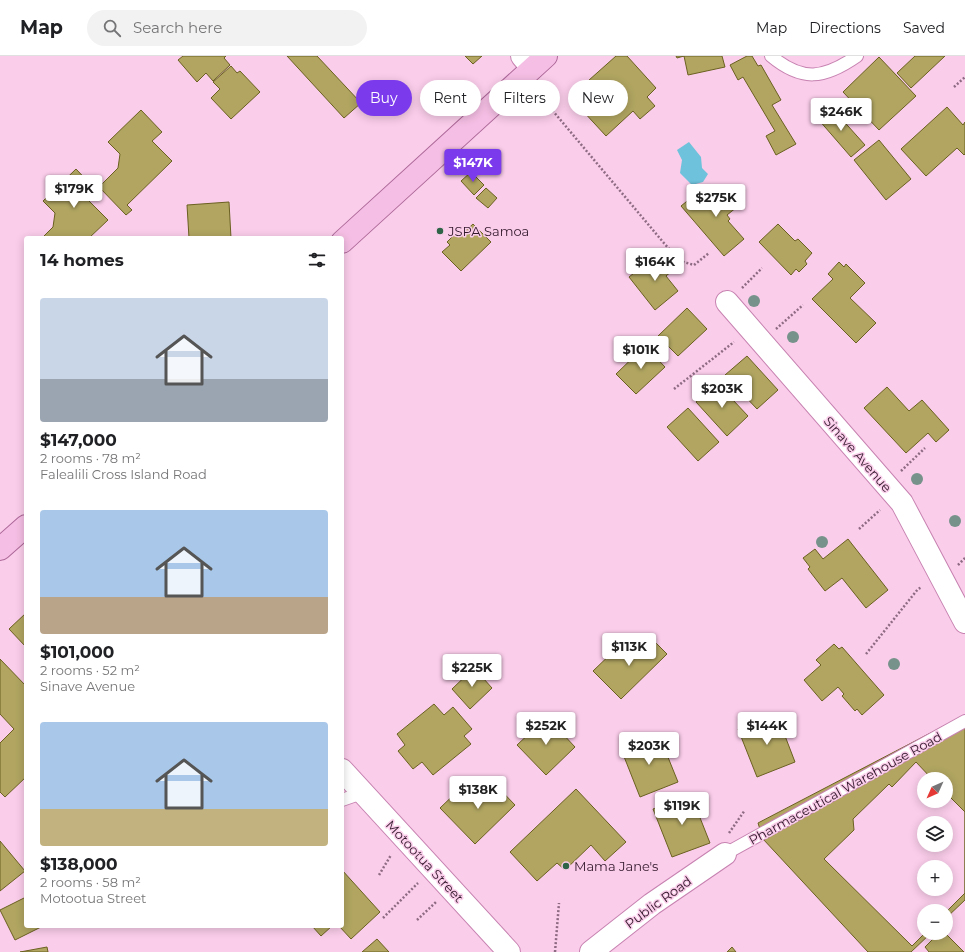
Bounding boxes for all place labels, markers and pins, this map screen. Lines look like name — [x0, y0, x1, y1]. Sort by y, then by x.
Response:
pin: $246K — [813, 98, 869, 132]
pin: $147K — [445, 149, 501, 183]
pin: $179K — [46, 175, 102, 209]
pin: $275K — [688, 184, 744, 218]
place label: JSPA Samoa — [447, 223, 529, 239]
marker: JSPA Samoa — [435, 226, 445, 236]
pin: $164K — [627, 248, 683, 282]
pin: $101K — [613, 336, 669, 370]
pin: $203K — [694, 375, 750, 409]
pin: $113K — [601, 633, 657, 667]
pin: $225K — [444, 654, 500, 688]
pin: $252K — [518, 712, 574, 746]
pin: $144K — [739, 712, 795, 746]
pin: $203K — [621, 732, 677, 766]
pin: $138K — [450, 776, 506, 810]
pin: $119K — [654, 792, 710, 826]
place label: Mama Jane's — [574, 858, 658, 874]
marker: Mama Jane's — [561, 861, 571, 871]

